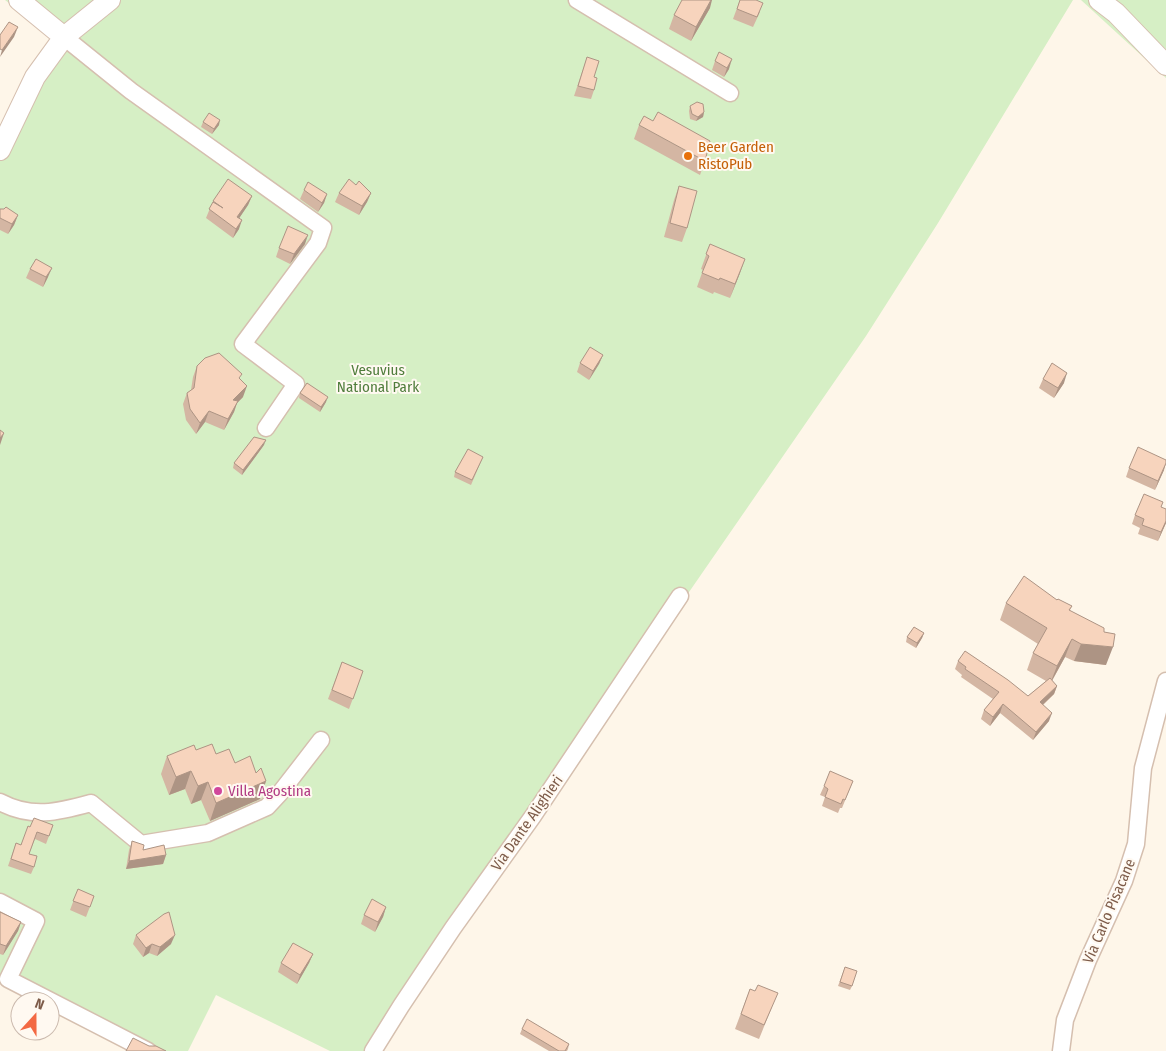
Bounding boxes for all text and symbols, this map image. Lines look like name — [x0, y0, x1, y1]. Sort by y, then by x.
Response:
place label: Beer Garden RistoPub — [698, 138, 774, 173]
marker: Beer Garden RistoPub — [682, 150, 694, 162]
park label: Vesuvius National Park — [337, 361, 419, 396]
street label: Via Dante Alighieri — [487, 772, 567, 874]
place label: Villa Agostina — [228, 782, 311, 800]
marker: Villa Agostina — [212, 785, 224, 797]
street label: Via Carlo Pisacane — [1079, 856, 1139, 966]
north arrow — [10, 991, 60, 1041]
text: N — [33, 995, 46, 1014]

